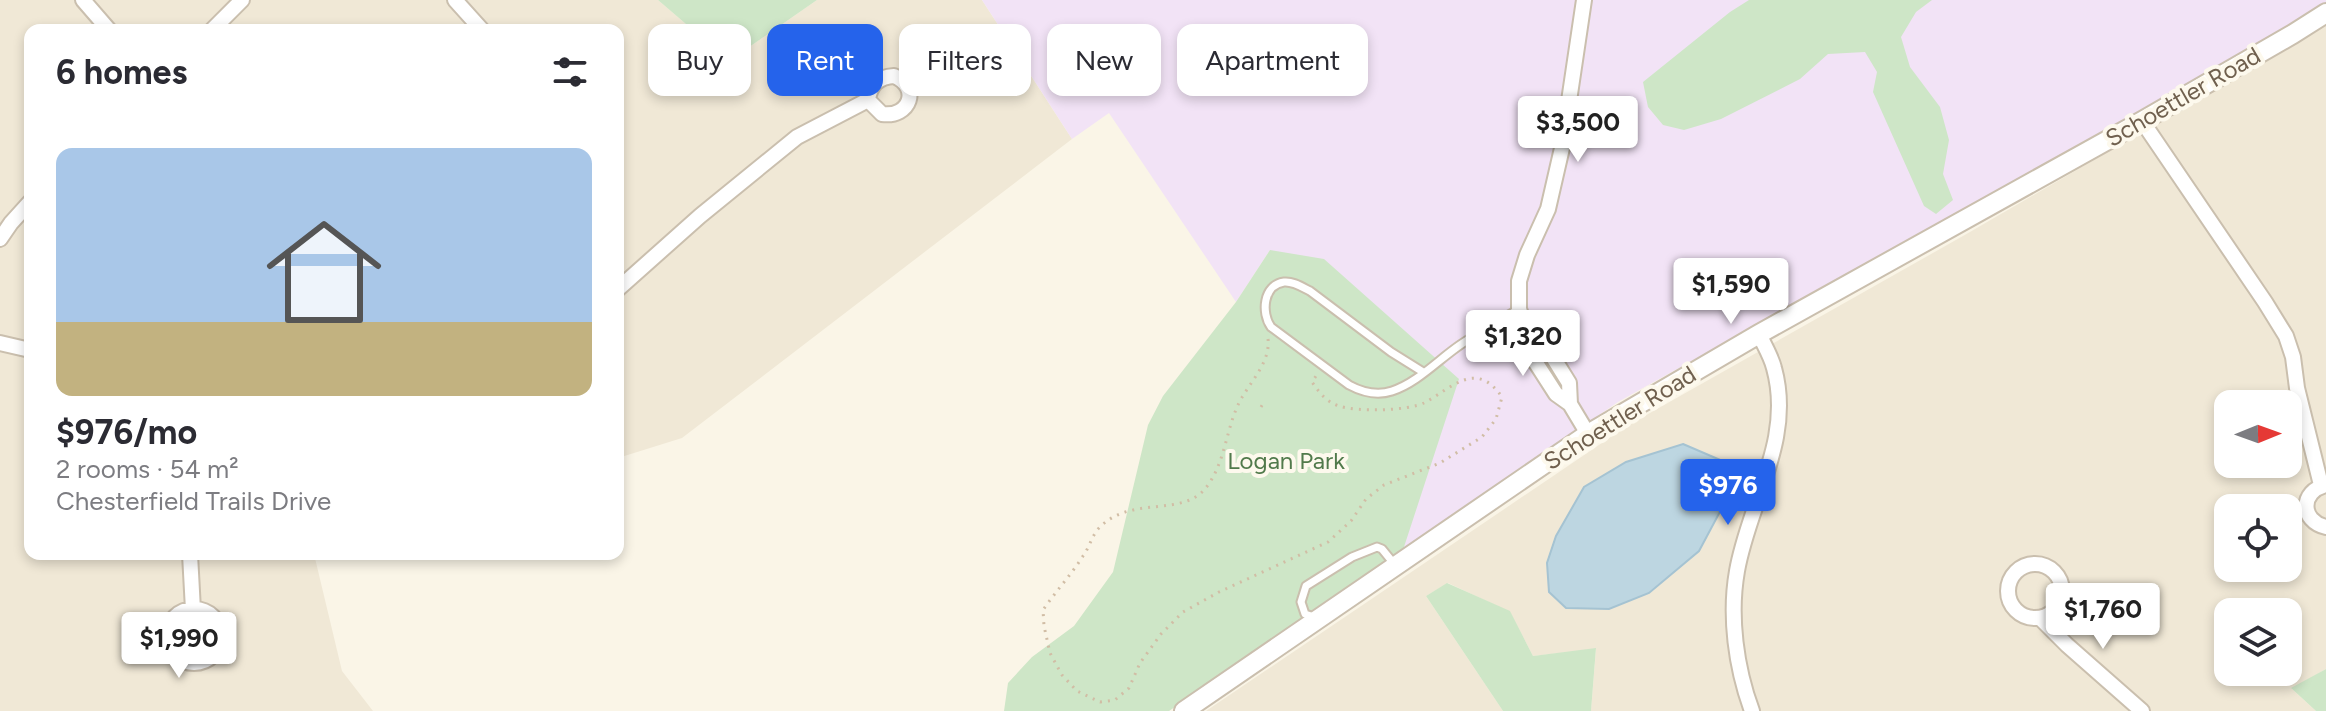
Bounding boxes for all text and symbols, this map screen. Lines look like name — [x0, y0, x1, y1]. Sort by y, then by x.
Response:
chip: Buy — [648, 24, 751, 96]
chip: Rent — [767, 24, 883, 96]
chip: Filters — [899, 24, 1031, 96]
chip: New — [1047, 24, 1161, 96]
chip: Apartment — [1177, 24, 1368, 96]
street label: Schoettler Road — [2100, 41, 2265, 153]
icon: filters — [548, 50, 592, 94]
text: 6 homes — [56, 52, 187, 93]
pin: $3,500 — [1513, 96, 1643, 164]
text: $3,500 — [1536, 106, 1620, 138]
icon: home — [252, 200, 396, 344]
pin: $1,590 — [1666, 258, 1796, 326]
text: $1,590 — [1691, 268, 1771, 300]
pin: $1,320 — [1458, 310, 1588, 378]
text: $1,320 — [1484, 320, 1562, 352]
street label: Schoettler Road — [1538, 359, 1701, 476]
north arrow — [2214, 390, 2302, 478]
map controls — [2214, 390, 2302, 686]
text: $976/mo — [56, 412, 197, 453]
park label: Logan Park — [1227, 446, 1345, 475]
text: 2 rooms · 54 m² — [56, 453, 239, 485]
pin: $976 — [1681, 459, 1775, 527]
text: $976 — [1698, 469, 1758, 501]
text: Chesterfield Trails Drive — [56, 485, 331, 517]
button: locate — [2214, 494, 2302, 582]
pin: $1,760 — [2038, 583, 2168, 651]
text: $1,760 — [2064, 593, 2142, 625]
button: layers — [2214, 598, 2302, 686]
pin: $1,990 — [114, 612, 244, 680]
text: $1,990 — [139, 622, 219, 654]

